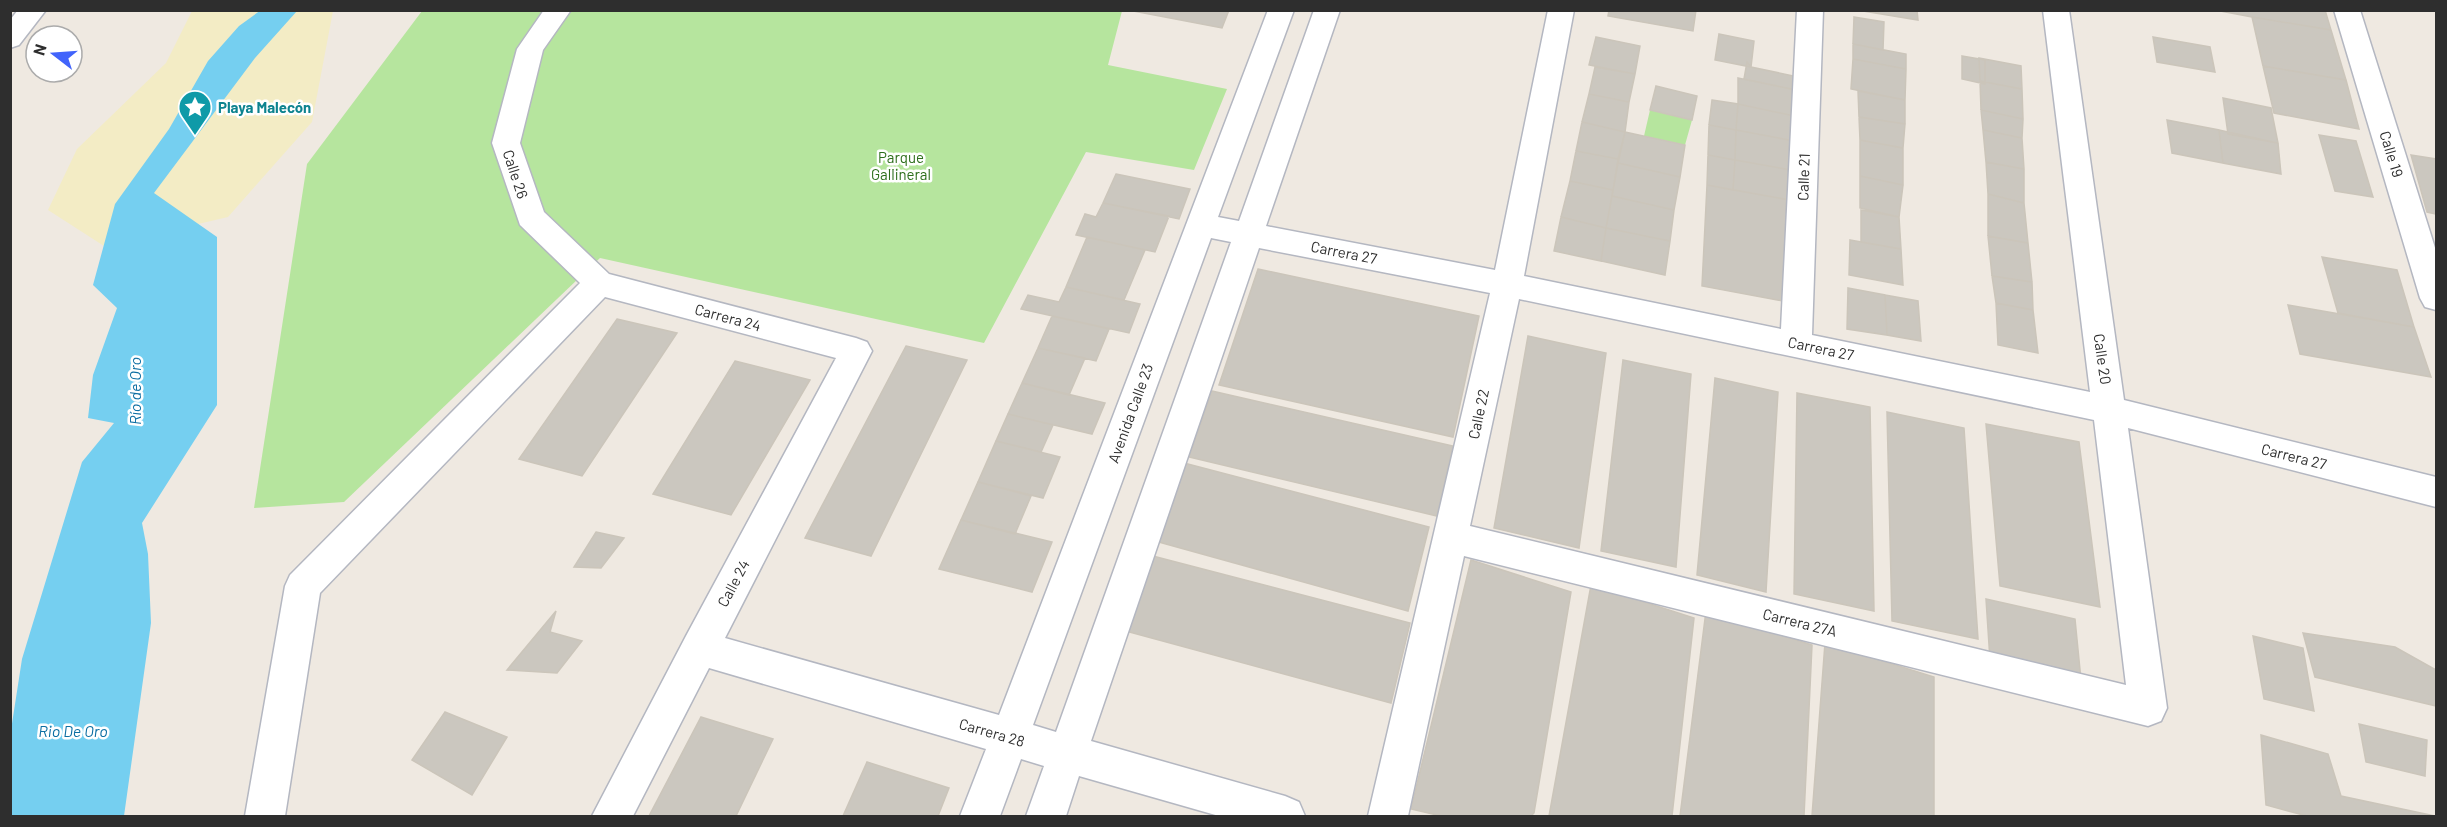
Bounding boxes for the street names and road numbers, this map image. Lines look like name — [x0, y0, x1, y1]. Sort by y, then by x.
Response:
street label: Calle 19 — [2376, 129, 2408, 179]
street label: Calle 26 — [500, 147, 532, 201]
street label: Calle 21 — [1793, 153, 1813, 201]
street label: Carrera 27 — [1310, 237, 1378, 267]
street label: Carrera 24 — [693, 300, 763, 334]
street label: Carrera 27 — [1786, 332, 1856, 364]
street label: Calle 20 — [2091, 332, 2115, 386]
street label: Avenida Calle 23 — [1104, 361, 1156, 465]
street label: Calle 22 — [1464, 387, 1492, 441]
street label: Carrera 27 — [2259, 439, 2329, 473]
street label: Calle 24 — [713, 556, 753, 610]
street label: Carrera 27A — [1761, 604, 1839, 640]
street label: Carrera 28 — [957, 714, 1027, 750]

